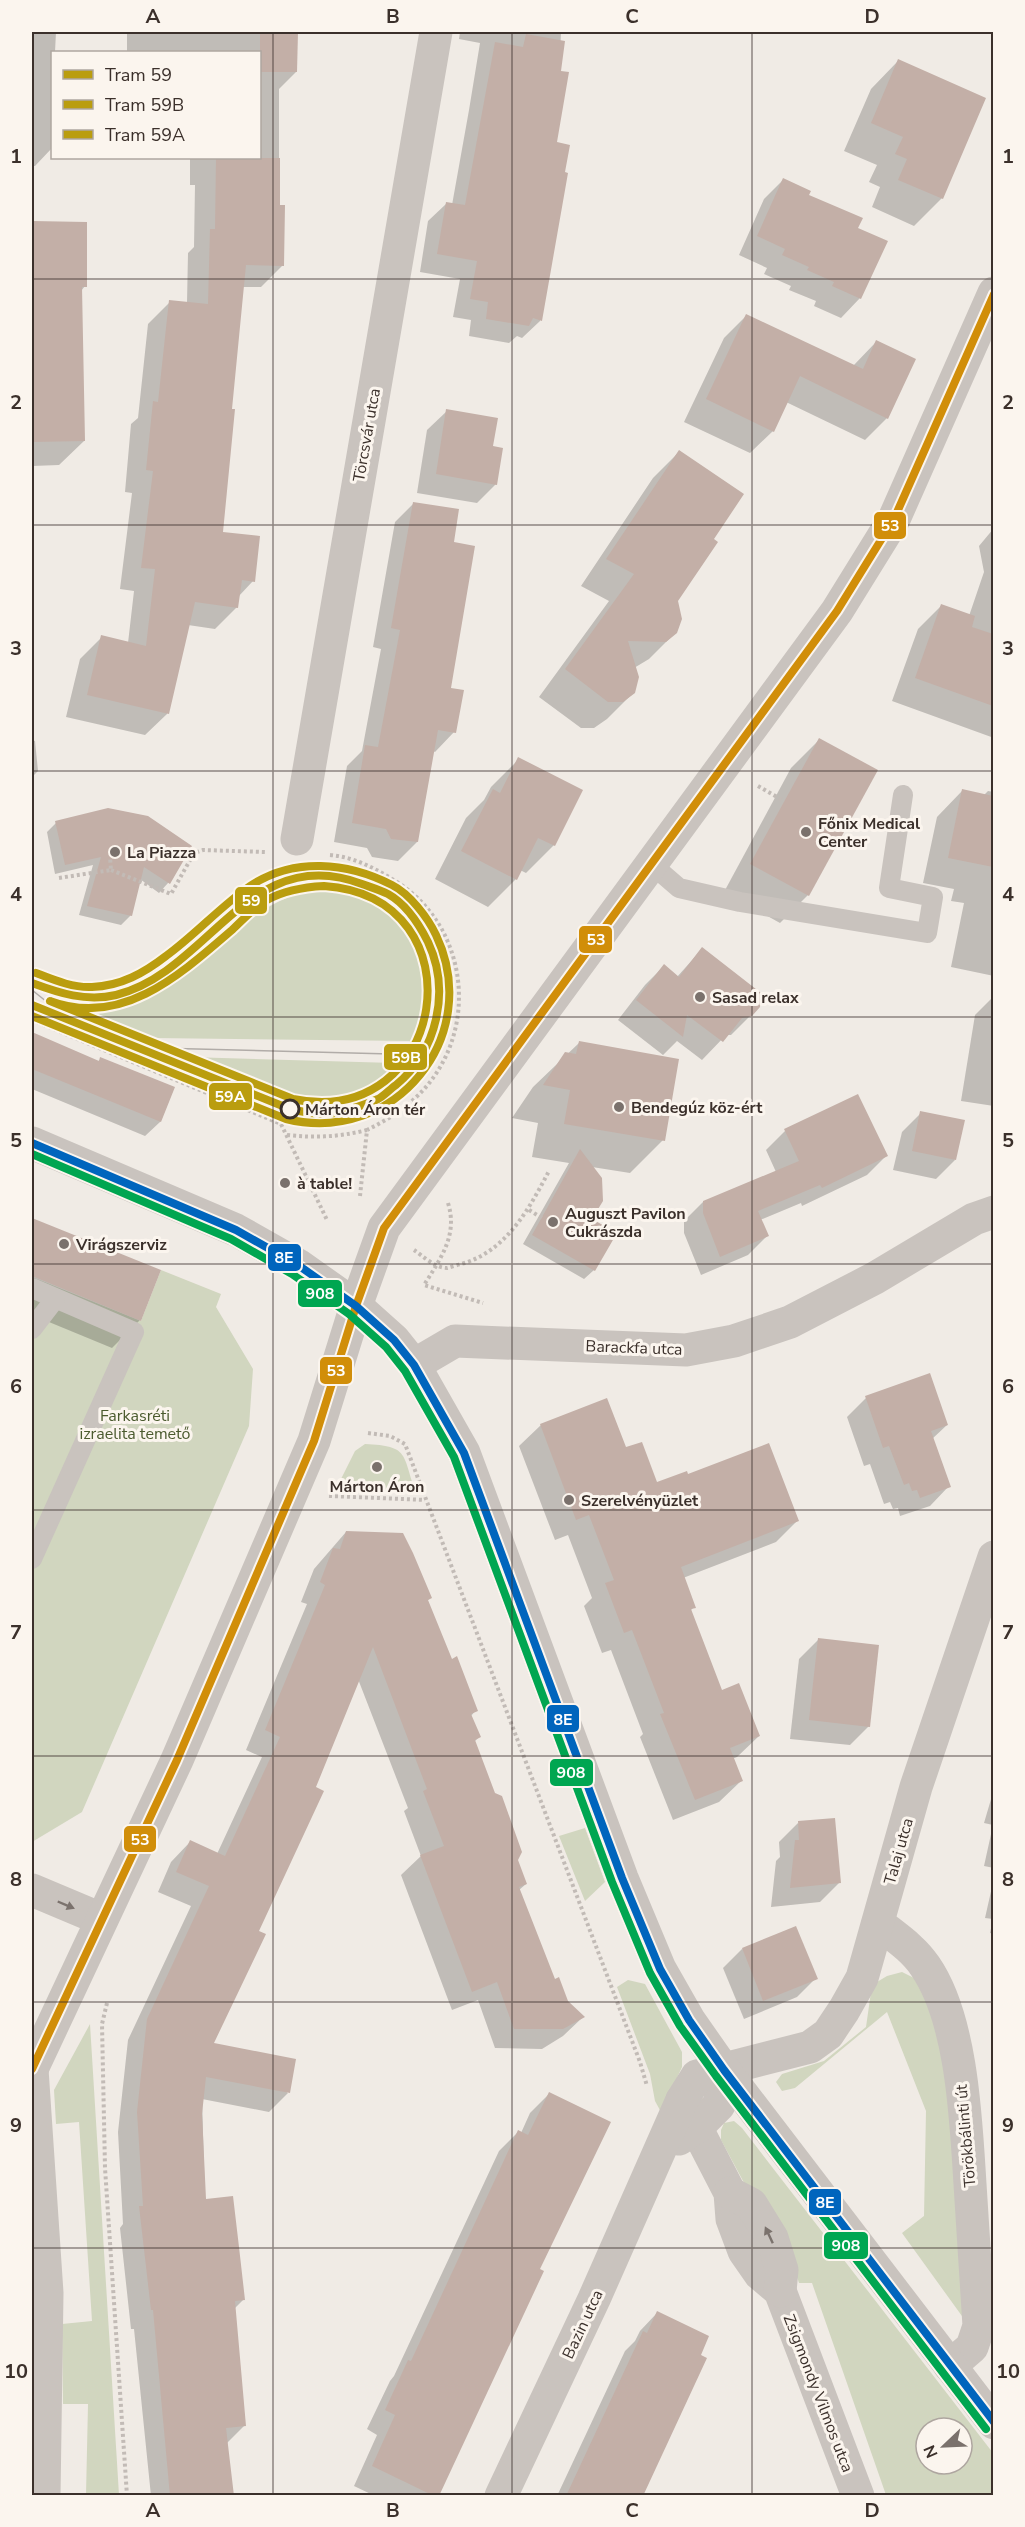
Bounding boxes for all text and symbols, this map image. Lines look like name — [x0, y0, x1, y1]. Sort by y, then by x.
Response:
text: A — [146, 3, 161, 30]
text: B — [386, 3, 400, 30]
text: C — [625, 3, 639, 30]
text: D — [864, 3, 880, 30]
legend — [51, 51, 261, 159]
text: Tram 59 — [105, 63, 172, 87]
text: Tram 59B — [105, 93, 184, 117]
text: Tram 59A — [105, 123, 185, 147]
text: 1 — [10, 143, 22, 170]
text: 1 — [1002, 143, 1014, 170]
street label: Törcsvár utca — [348, 387, 386, 484]
text: 2 — [10, 389, 22, 416]
text: 2 — [1002, 389, 1014, 416]
line badge: 53 — [873, 511, 907, 540]
text: 53 — [880, 515, 900, 537]
text: 3 — [10, 635, 22, 662]
text: 3 — [1002, 635, 1014, 662]
place label: Főnix Medical Center — [818, 813, 920, 853]
marker: Főnix Medical Center — [799, 825, 813, 839]
place label: La Piazza — [127, 842, 196, 864]
marker: La Piazza — [108, 845, 122, 859]
text: 4 — [10, 881, 22, 908]
text: 4 — [1002, 881, 1014, 908]
line badge: 59 — [234, 886, 268, 915]
text: 59 — [241, 890, 261, 912]
line badge: 53 — [578, 925, 613, 954]
text: 53 — [586, 929, 606, 951]
place label: Sasad relax — [712, 987, 799, 1009]
marker: Sasad relax — [693, 990, 707, 1004]
line badge: 59B — [383, 1043, 428, 1071]
text: 59B — [391, 1047, 421, 1069]
line badge: 59A — [208, 1082, 253, 1111]
text: 59A — [214, 1086, 246, 1108]
place label: Bendegúz köz-ért — [631, 1097, 763, 1119]
marker: Márton Áron tér — [280, 1099, 300, 1119]
place label: Márton Áron tér — [305, 1099, 426, 1121]
marker: Bendegúz köz-ért — [612, 1100, 626, 1114]
text: 5 — [10, 1127, 22, 1154]
text: 5 — [1002, 1127, 1014, 1154]
place label: à table! — [297, 1173, 352, 1195]
marker: à table! — [278, 1176, 292, 1190]
place label: Auguszt Pavilon Cukrászda — [565, 1203, 686, 1243]
marker: Auguszt Pavilon Cukrászda — [546, 1215, 560, 1229]
place label: Virágszerviz — [75, 1234, 167, 1256]
marker: Virágszerviz — [57, 1237, 71, 1251]
line badge: 8E — [267, 1243, 302, 1272]
text: 8E — [274, 1247, 294, 1269]
line badge: 908 — [297, 1279, 343, 1308]
text: 908 — [306, 1283, 334, 1305]
street label: Barackfa utca — [585, 1335, 683, 1361]
line badge: 53 — [319, 1356, 353, 1385]
text: 53 — [326, 1360, 346, 1382]
text: 6 — [10, 1373, 22, 1400]
text: 6 — [1002, 1373, 1014, 1400]
park label: Farkasréti izraelita temető — [79, 1405, 191, 1445]
marker: Márton Áron — [370, 1460, 384, 1474]
place label: Márton Áron — [330, 1476, 424, 1498]
place label: Szerelvényüzlet — [581, 1490, 699, 1512]
marker: Szerelvényüzlet — [562, 1493, 576, 1507]
text: 7 — [10, 1619, 22, 1646]
text: 7 — [1002, 1619, 1014, 1646]
line badge: 8E — [546, 1704, 580, 1733]
text: 8E — [553, 1709, 573, 1731]
line badge: 908 — [549, 1758, 594, 1787]
text: 908 — [557, 1762, 585, 1784]
street label: Talaj utca — [879, 1815, 919, 1887]
line badge: 53 — [123, 1825, 157, 1853]
text: 53 — [130, 1829, 150, 1851]
text: 8 — [10, 1866, 22, 1893]
text: 8 — [1002, 1866, 1014, 1893]
one-way arrow — [58, 1900, 76, 1910]
street label: Törökbálinti út — [951, 2083, 981, 2188]
text: 9 — [10, 2112, 22, 2139]
text: 9 — [1002, 2112, 1014, 2139]
line badge: 8E — [808, 2188, 842, 2216]
text: 8E — [815, 2192, 835, 2214]
one-way arrow — [765, 2226, 774, 2243]
line badge: 908 — [823, 2231, 869, 2260]
text: 908 — [832, 2235, 860, 2257]
street label: Bazin utca — [557, 2286, 608, 2363]
street label: Zsigmondy Vilmos utca — [778, 2311, 858, 2476]
text: 10 — [4, 2358, 28, 2385]
text: 10 — [996, 2358, 1020, 2385]
north arrow — [914, 2416, 974, 2476]
text: N — [919, 2442, 944, 2461]
text: A — [146, 2497, 161, 2524]
text: B — [386, 2497, 400, 2524]
text: C — [625, 2497, 639, 2524]
text: D — [864, 2497, 880, 2524]

